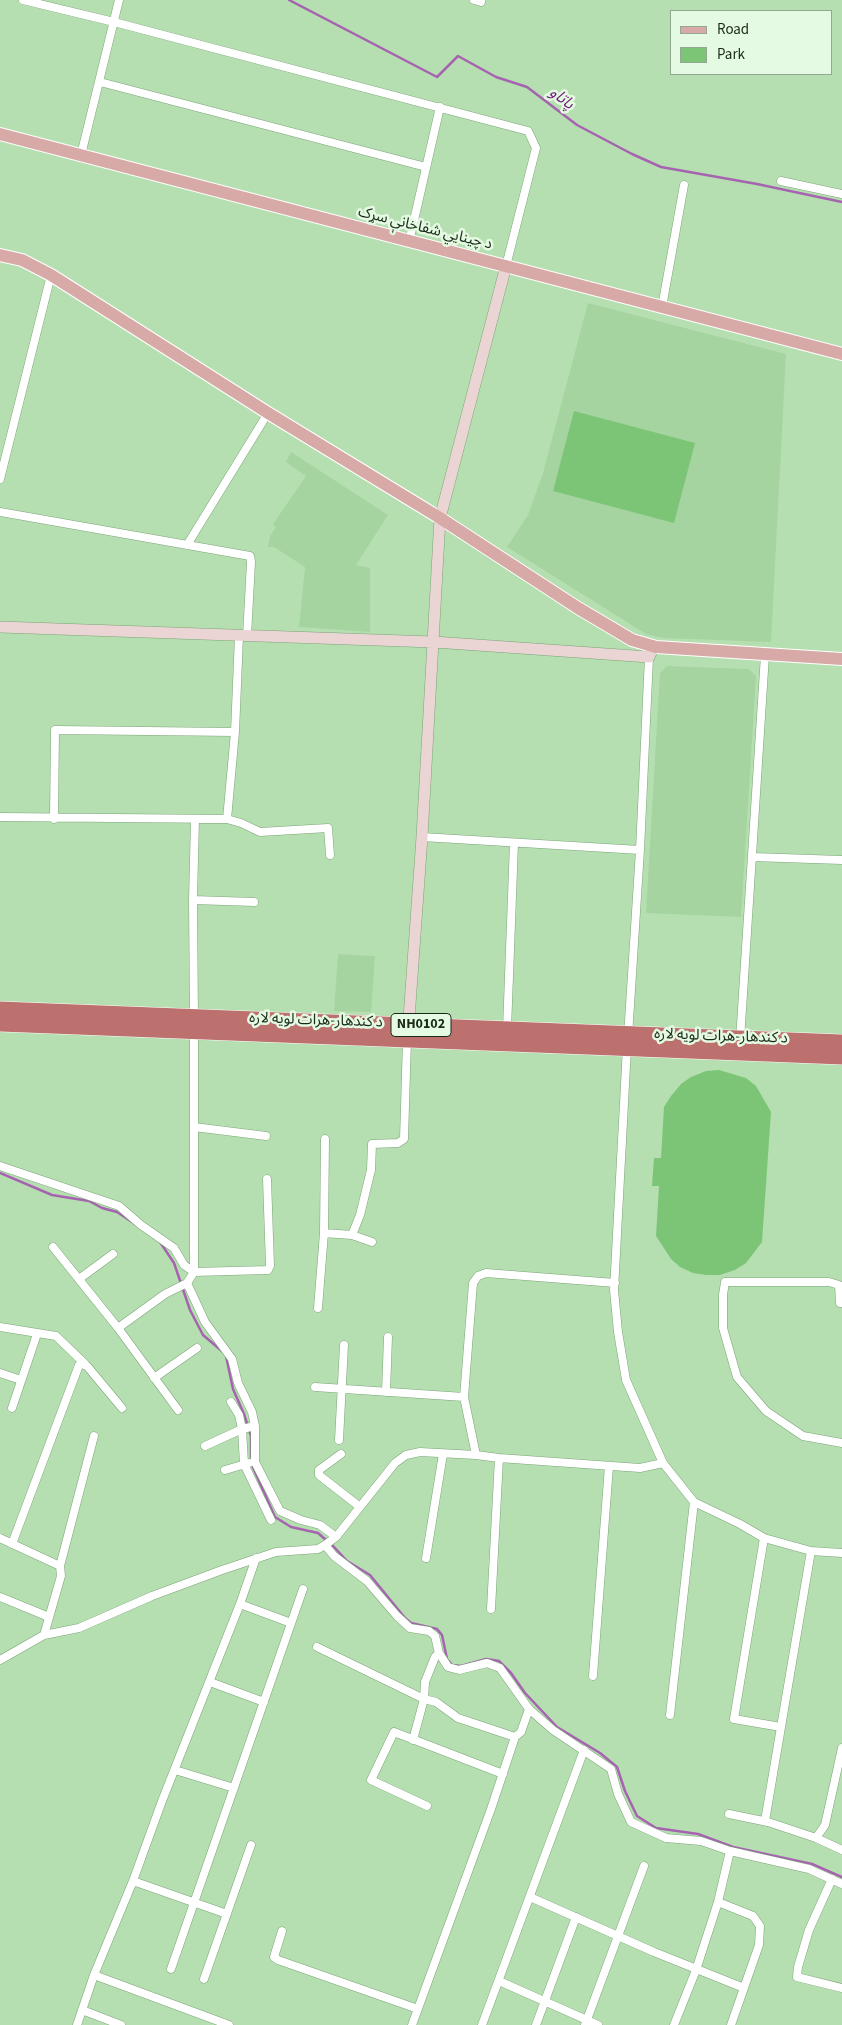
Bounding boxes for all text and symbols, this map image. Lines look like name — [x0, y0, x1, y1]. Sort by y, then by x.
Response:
legend — [670, 10, 832, 75]
text: Road — [717, 19, 749, 40]
text: Park — [717, 44, 745, 65]
water label: پاتاو — [545, 83, 577, 115]
street label: د چينايي شفاخانې سړک — [356, 204, 494, 254]
street label: د کندهار-هرات لويه لاره — [249, 1010, 383, 1032]
road number: NH0102 — [391, 1014, 451, 1036]
street label: د کندهار-هرات لويه لاره — [654, 1026, 788, 1048]

